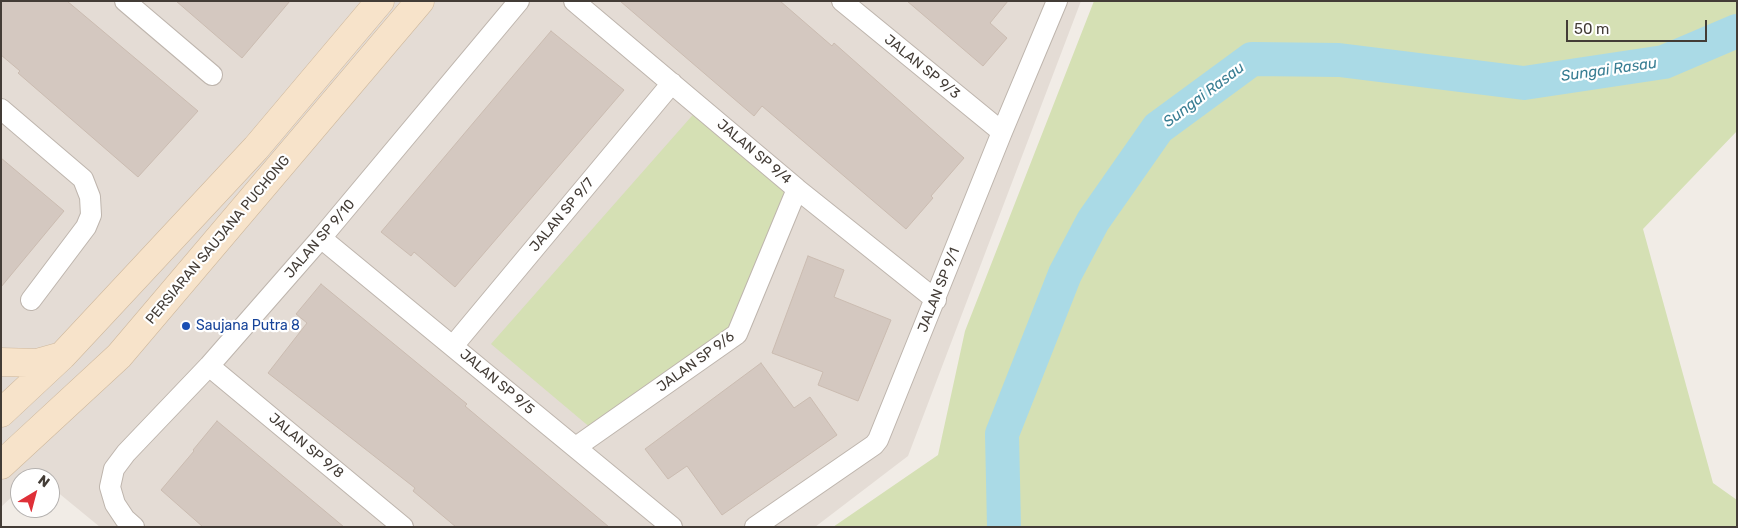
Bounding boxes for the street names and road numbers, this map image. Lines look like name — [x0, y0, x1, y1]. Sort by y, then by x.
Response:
street label: JALAN SP 9/3 — [881, 31, 963, 103]
street label: JALAN SP 9/4 — [713, 116, 795, 188]
street label: PERSIARAN SAUJANA PUCHONG — [142, 152, 294, 328]
street label: JALAN SP 9/7 — [526, 175, 598, 255]
street label: JALAN SP 9/10 — [281, 196, 359, 282]
street label: JALAN SP 9/1 — [914, 245, 964, 335]
street label: JALAN SP 9/6 — [654, 328, 738, 396]
street label: JALAN SP 9/5 — [456, 346, 538, 418]
street label: JALAN SP 9/8 — [265, 410, 347, 482]

